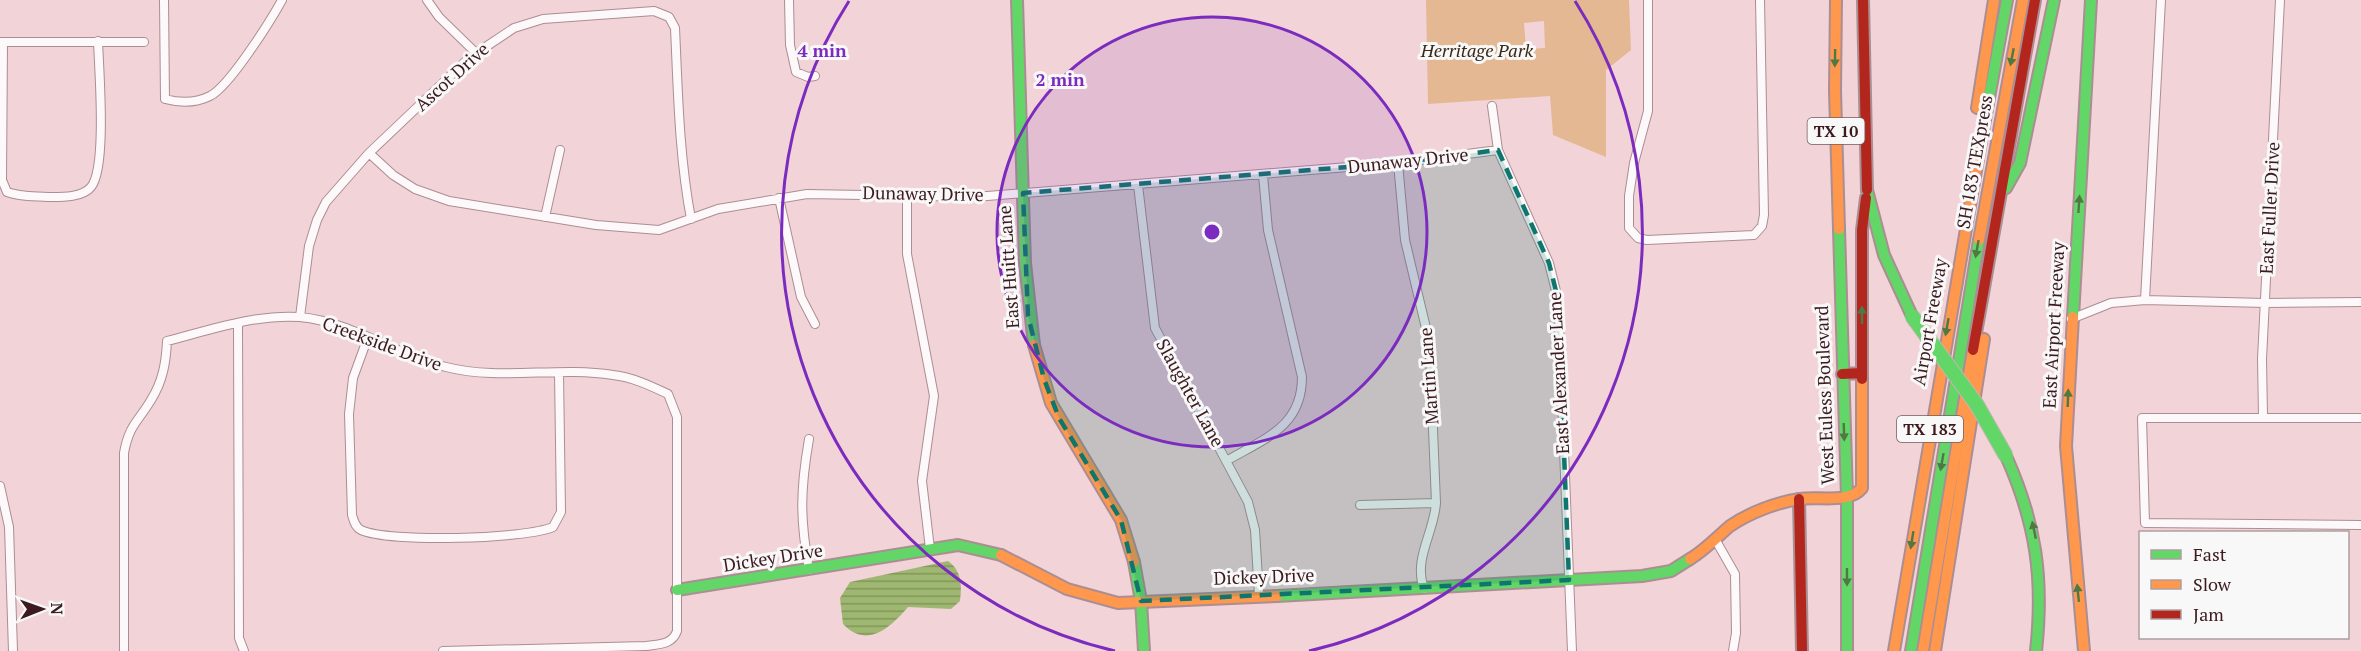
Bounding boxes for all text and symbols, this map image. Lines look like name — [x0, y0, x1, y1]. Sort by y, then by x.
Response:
street label: Ascot Drive — [409, 37, 494, 116]
text: 4 min — [797, 38, 847, 62]
park label: Herritage Park — [1420, 38, 1534, 62]
one-way arrow — [2007, 48, 2016, 67]
one-way arrow — [1831, 49, 1840, 68]
text: 2 min — [1035, 67, 1085, 91]
street label: SH 183 TEXpress — [1950, 93, 1998, 231]
road number: TX 10 — [1808, 118, 1864, 144]
street label: East Fuller Drive — [2254, 141, 2284, 275]
street label: Dunaway Drive — [1346, 142, 1470, 178]
street label: Dunaway Drive — [862, 180, 984, 206]
one-way arrow — [2074, 194, 2083, 213]
street label: East Huitt Lane — [992, 205, 1024, 330]
centre of rings — [1202, 222, 1222, 242]
one-way arrow — [1973, 240, 1982, 259]
street label: East Airport Freeway — [2037, 240, 2069, 409]
street label: Airport Freeway — [1906, 255, 1952, 387]
street label: East Alexander Lane — [1542, 291, 1574, 455]
street label: West Euless Boulevard — [1809, 305, 1839, 485]
one-way arrow — [1857, 305, 1867, 324]
street label: Creekside Drive — [319, 310, 445, 376]
one-way arrow — [1942, 318, 1951, 337]
street label: Martin Lane — [1413, 327, 1443, 426]
street label: Slaughter Lane — [1151, 334, 1231, 451]
one-way arrow — [2063, 389, 2072, 408]
road number: TX 183 — [1897, 416, 1963, 442]
one-way arrow — [1839, 423, 1849, 442]
one-way arrow — [1937, 453, 1946, 472]
one-way arrow — [2029, 521, 2038, 540]
one-way arrow — [1907, 531, 1916, 550]
legend — [2139, 531, 2349, 639]
street label: Dickey Drive — [721, 537, 824, 577]
text: Fast — [2193, 542, 2227, 566]
street label: Dickey Drive — [1213, 562, 1315, 590]
one-way arrow — [1842, 567, 1852, 586]
text: Slow — [2193, 572, 2232, 596]
north arrow — [12, 579, 72, 639]
one-way arrow — [2073, 583, 2083, 602]
text: N — [46, 602, 68, 615]
text: Jam — [2193, 602, 2224, 626]

